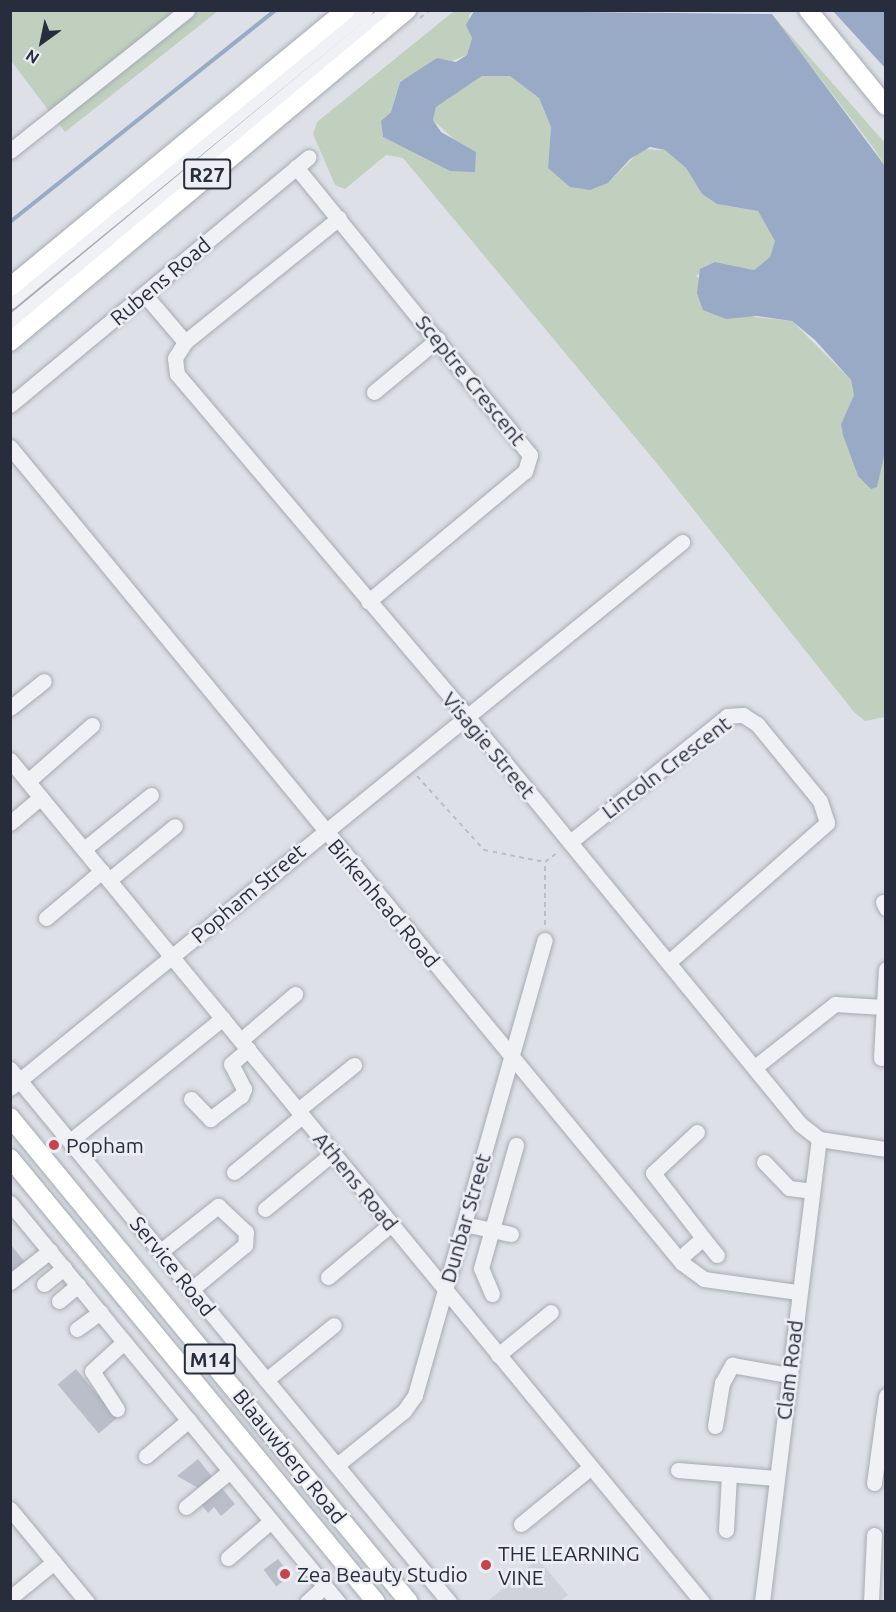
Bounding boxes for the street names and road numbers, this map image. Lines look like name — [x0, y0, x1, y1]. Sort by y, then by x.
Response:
road number: R27 — [183, 157, 231, 191]
street label: Rubens Road — [105, 232, 215, 330]
street label: Sceptre Crescent — [411, 310, 531, 450]
street label: Visagie Street — [437, 687, 541, 803]
street label: Lincoln Crescent — [596, 710, 736, 824]
street label: Birkenhead Road — [323, 834, 445, 972]
street label: Popham Street — [186, 838, 310, 948]
street label: Athens Road — [309, 1127, 403, 1235]
street label: Dunbar Street — [435, 1150, 495, 1286]
street label: Service Road — [125, 1211, 221, 1321]
street label: Clam Road — [770, 1319, 808, 1421]
road number: M14 — [183, 1342, 237, 1376]
street label: Blaauwberg Road — [228, 1384, 352, 1528]

